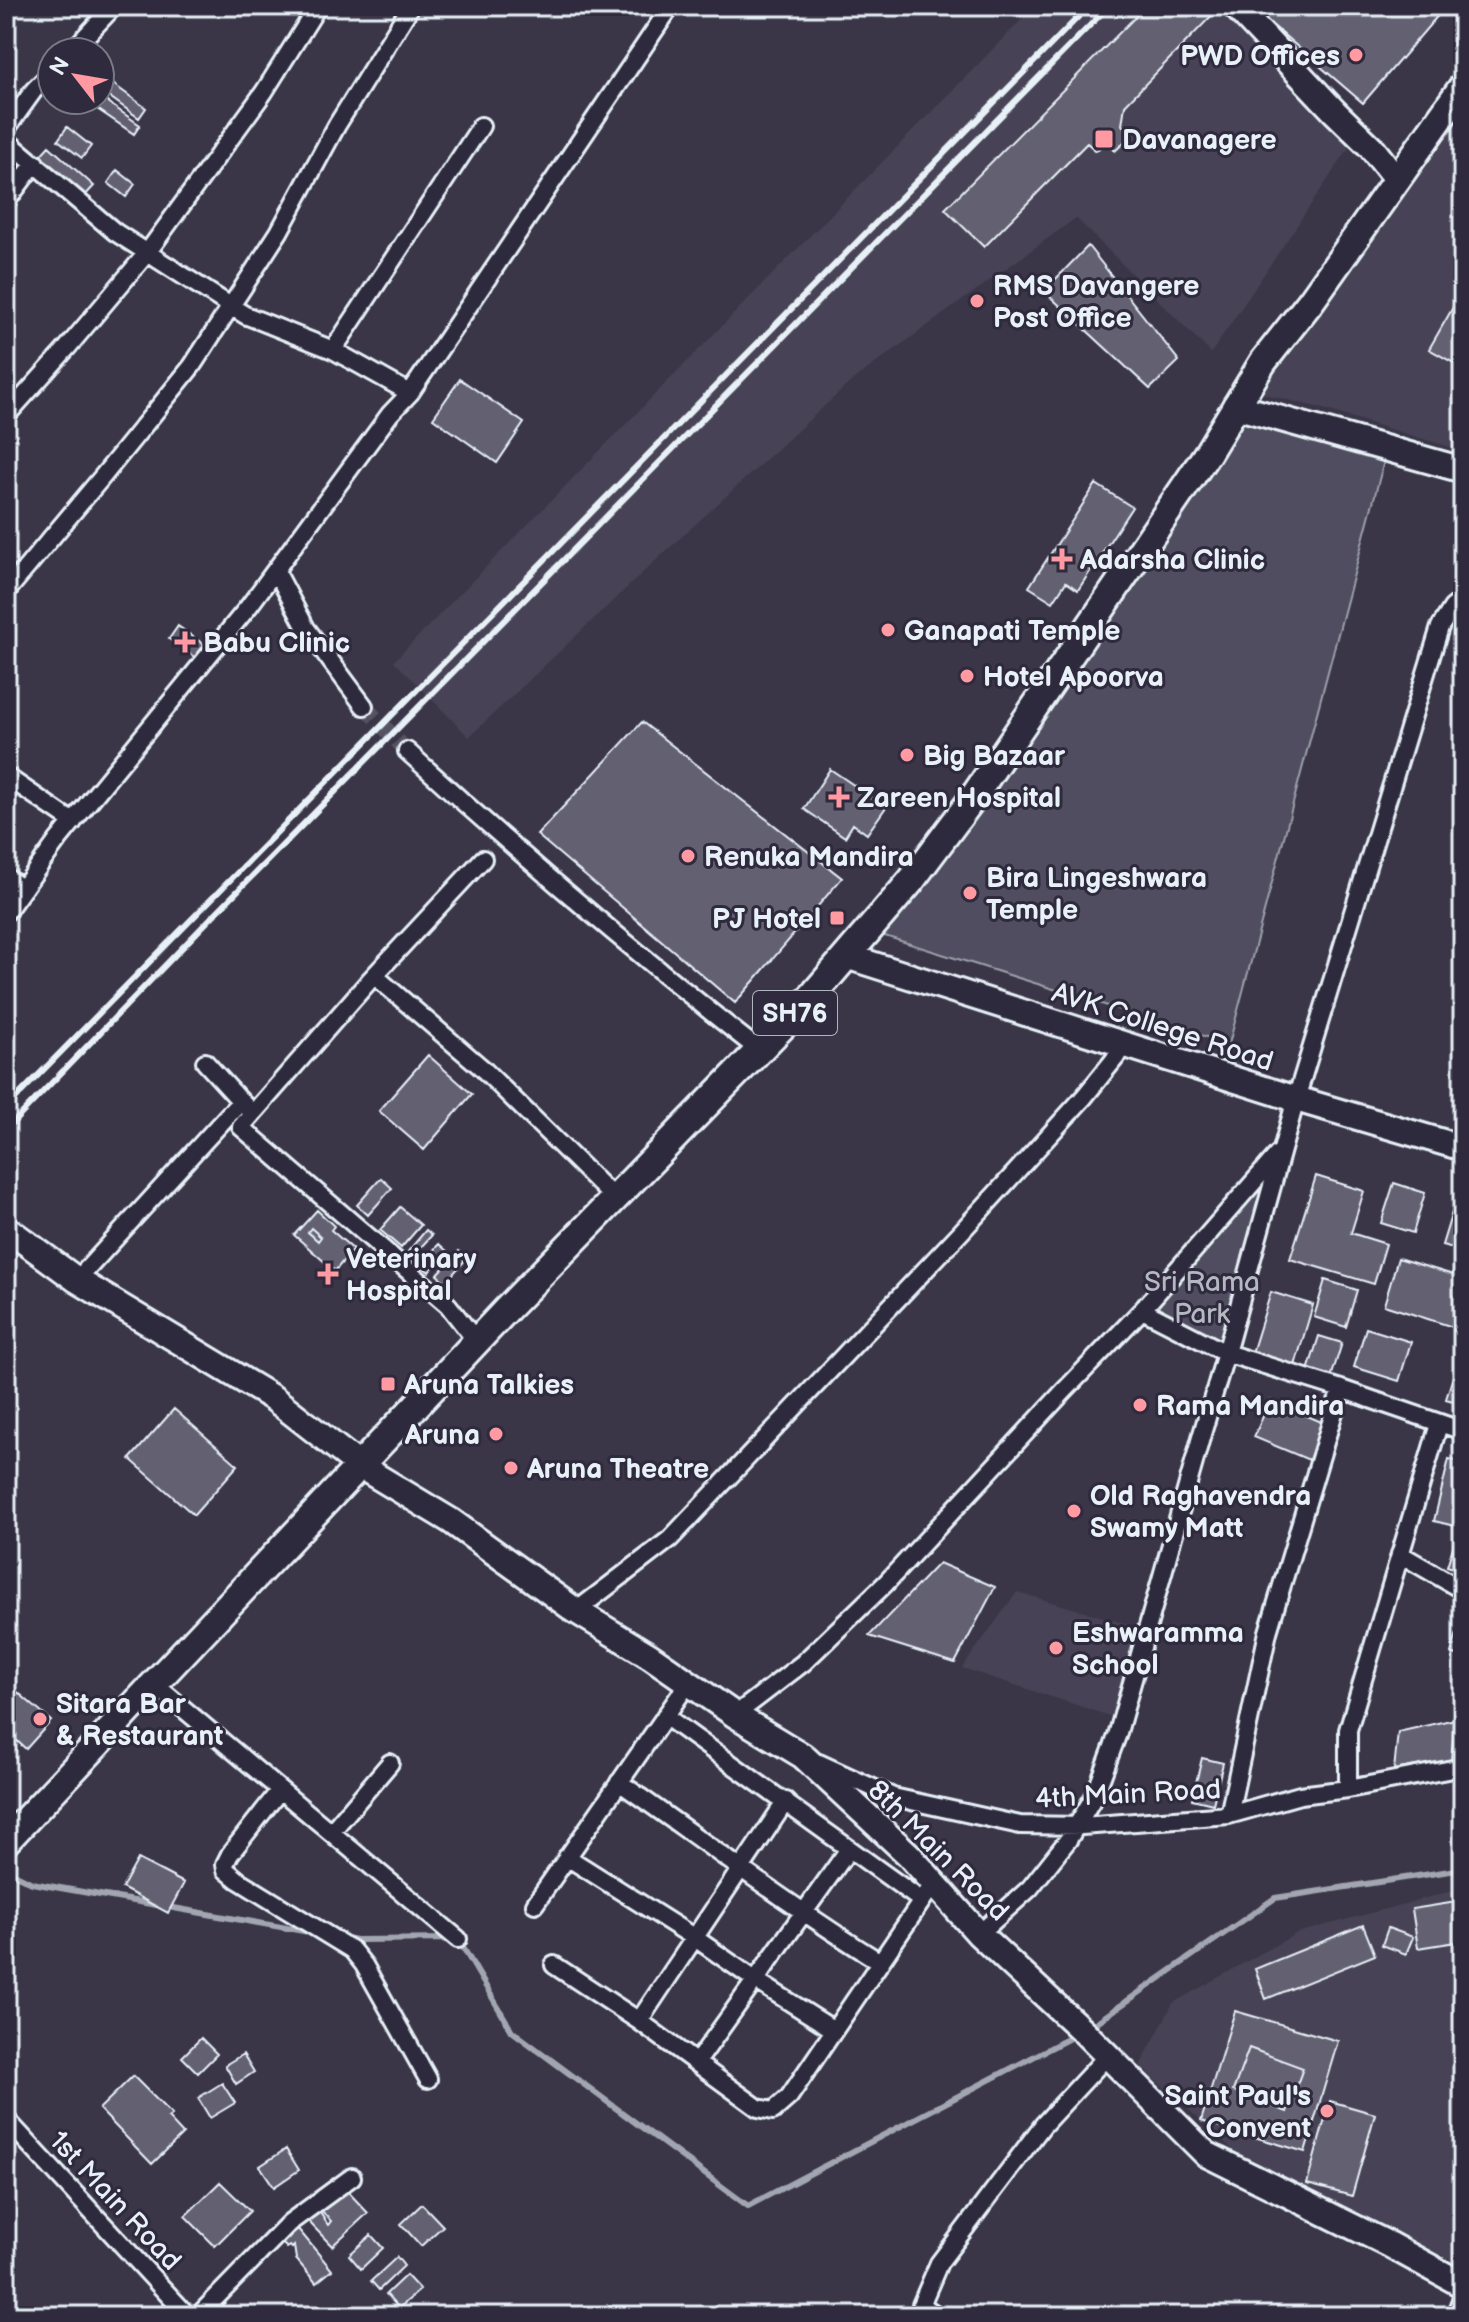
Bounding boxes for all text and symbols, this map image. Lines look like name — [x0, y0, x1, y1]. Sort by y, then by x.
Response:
north arrow — [36, 36, 116, 116]
place label: PWD Offices — [1180, 40, 1340, 73]
marker: PWD Offices — [1347, 46, 1365, 64]
text: N — [44, 52, 76, 81]
place label: Davanagere — [1122, 124, 1277, 157]
marker: Davanagere — [1093, 128, 1115, 150]
place label: RMS Davangere Post Office — [993, 270, 1199, 335]
marker: RMS Davangere Post Office — [968, 292, 986, 310]
place label: Adarsha Clinic — [1079, 544, 1265, 577]
marker: Adarsha Clinic — [1051, 548, 1073, 570]
place label: Ganapati Temple — [904, 615, 1120, 648]
marker: Ganapati Temple — [879, 621, 897, 639]
place label: Babu Clinic — [203, 627, 350, 660]
marker: Babu Clinic — [174, 631, 196, 653]
place label: Hotel Apoorva — [983, 661, 1164, 694]
marker: Hotel Apoorva — [958, 667, 976, 685]
place label: Big Bazaar — [923, 740, 1066, 773]
marker: Big Bazaar — [898, 746, 916, 764]
place label: Zareen Hospital — [857, 782, 1061, 815]
marker: Zareen Hospital — [828, 786, 850, 808]
place label: Renuka Mandira — [704, 841, 914, 874]
marker: Renuka Mandira — [679, 847, 697, 865]
place label: Bira Lingeshwara Temple — [986, 862, 1207, 927]
marker: Bira Lingeshwara Temple — [961, 884, 979, 902]
place label: PJ Hotel — [712, 903, 821, 936]
marker: PJ Hotel — [828, 909, 846, 927]
street label: AVK College Road — [1048, 976, 1277, 1079]
road number: SH76 — [753, 991, 837, 1035]
place label: Veterinary Hospital — [346, 1243, 477, 1308]
marker: Veterinary Hospital — [317, 1263, 339, 1285]
park label: Sri Rama Park — [1144, 1266, 1260, 1331]
place label: Aruna Talkies — [403, 1369, 574, 1402]
marker: Aruna Talkies — [379, 1375, 397, 1393]
place label: Rama Mandira — [1156, 1390, 1344, 1423]
marker: Rama Mandira — [1131, 1396, 1149, 1414]
place label: Aruna — [404, 1419, 480, 1452]
marker: Aruna — [487, 1425, 505, 1443]
place label: Aruna Theatre — [526, 1453, 709, 1486]
marker: Aruna Theatre — [502, 1459, 520, 1477]
place label: Old Raghavendra Swamy Matt — [1090, 1480, 1311, 1545]
marker: Old Raghavendra Swamy Matt — [1065, 1502, 1083, 1520]
place label: Eshwaramma School — [1072, 1617, 1244, 1682]
marker: Eshwaramma School — [1047, 1639, 1065, 1657]
place label: Sitara Bar & Restaurant — [56, 1688, 223, 1753]
marker: Sitara Bar & Restaurant — [31, 1710, 49, 1728]
street label: 4th Main Road — [1034, 1773, 1222, 1816]
street label: 8th Main Road — [861, 1774, 1015, 1928]
place label: Saint Paul's Convent — [1165, 2080, 1311, 2145]
marker: Saint Paul's Convent — [1318, 2102, 1336, 2120]
street label: 1st Main Road — [42, 2125, 188, 2278]

